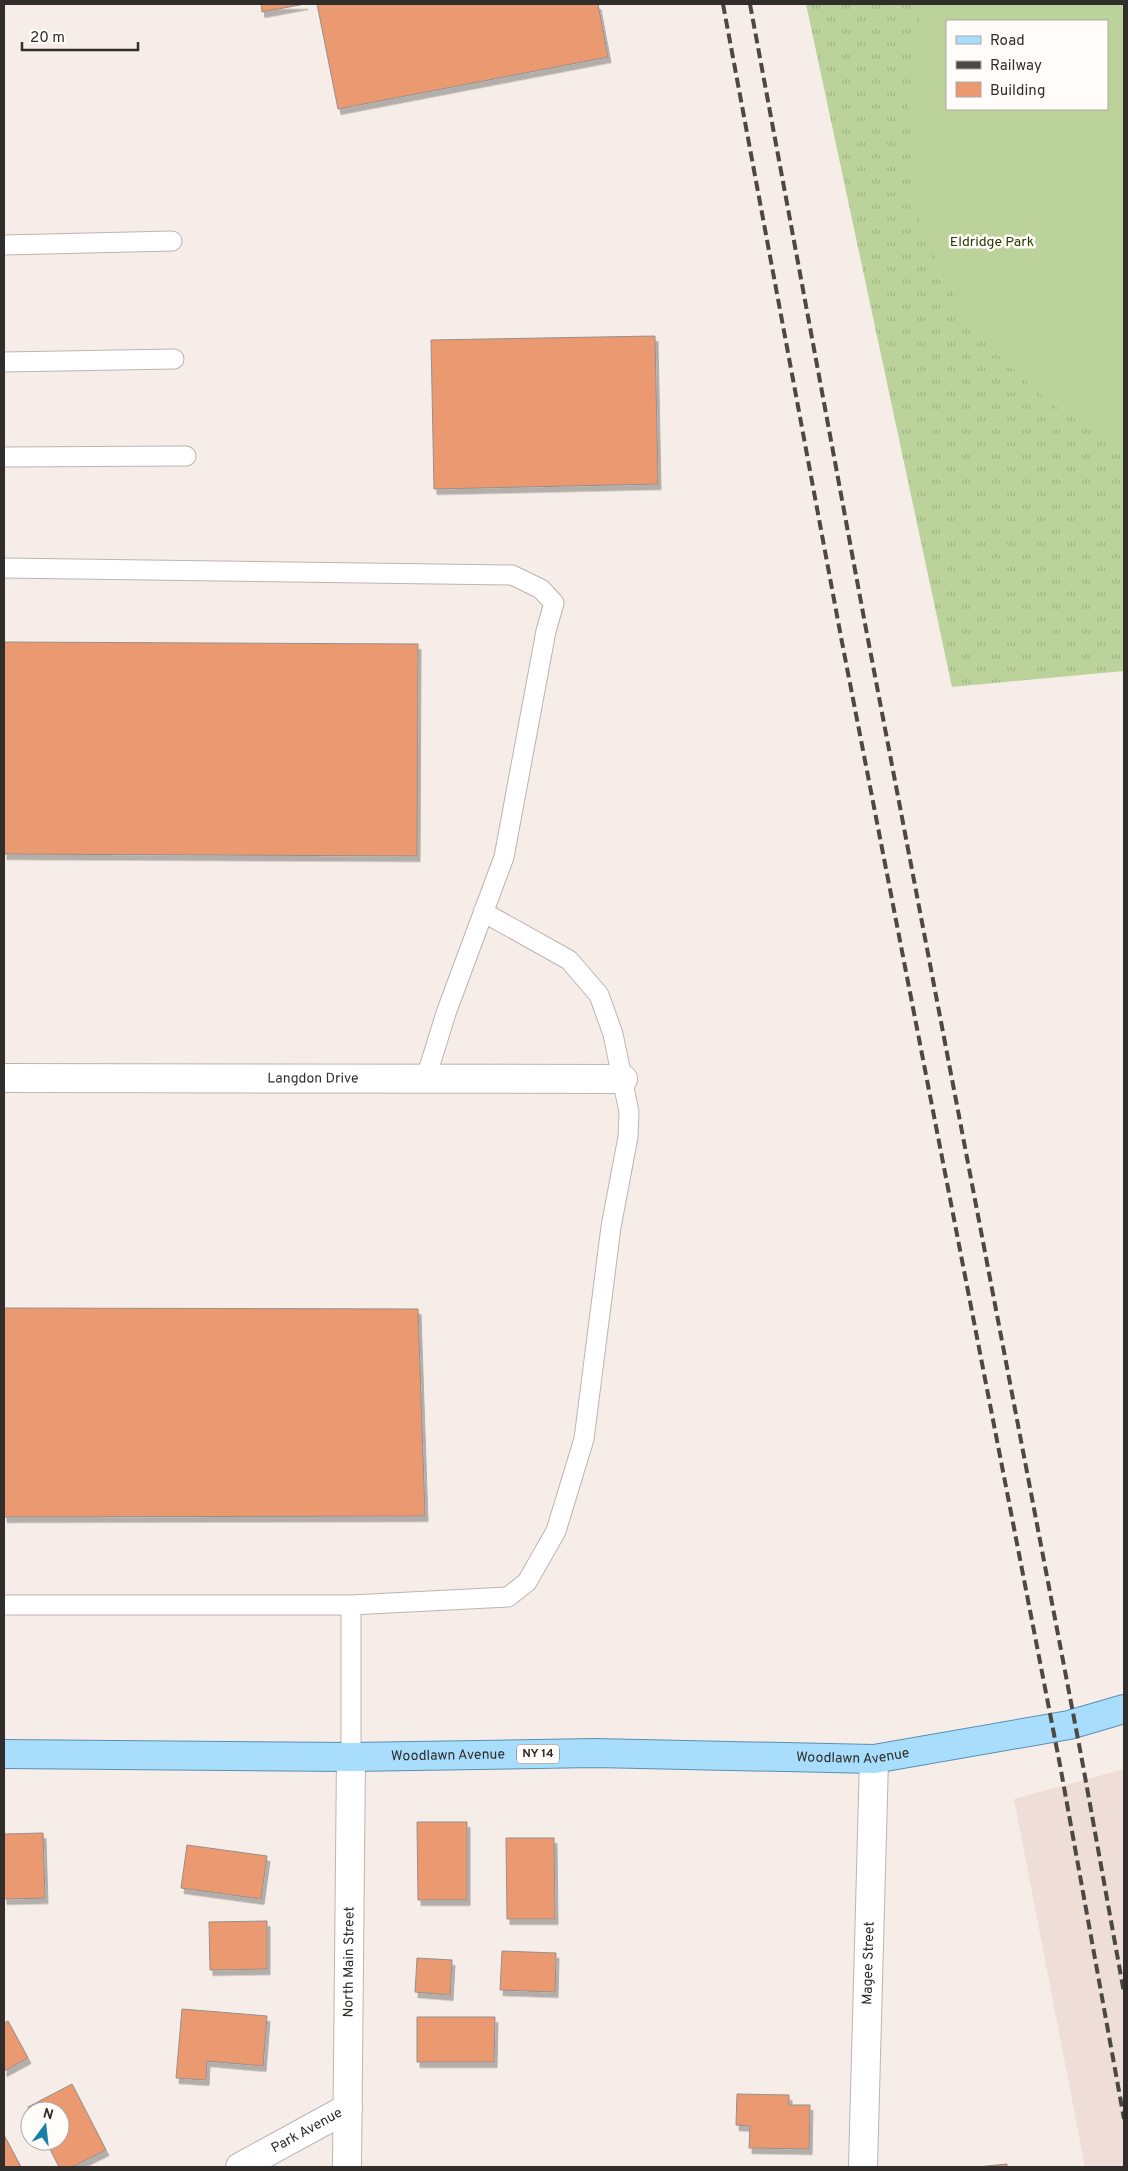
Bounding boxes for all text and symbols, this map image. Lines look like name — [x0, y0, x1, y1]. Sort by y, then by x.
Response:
scale bar — [22, 20, 139, 52]
legend — [946, 20, 1108, 110]
text: 20 m — [30, 29, 65, 48]
text: Road — [990, 32, 1025, 51]
text: Railway — [990, 57, 1042, 76]
text: Building — [990, 82, 1045, 101]
park label: Eldridge Park — [950, 234, 1034, 251]
street label: Langdon Drive — [267, 1070, 359, 1087]
street label: Woodlawn Avenue — [796, 1744, 911, 1768]
road number: NY 14 — [517, 1745, 559, 1764]
street label: Woodlawn Avenue — [391, 1746, 505, 1765]
street label: North Main Street — [340, 1906, 358, 2018]
street label: Magee Street — [859, 1921, 878, 2005]
north arrow — [20, 2101, 70, 2151]
street label: Park Avenue — [268, 2104, 345, 2157]
text: N — [41, 2105, 55, 2124]

